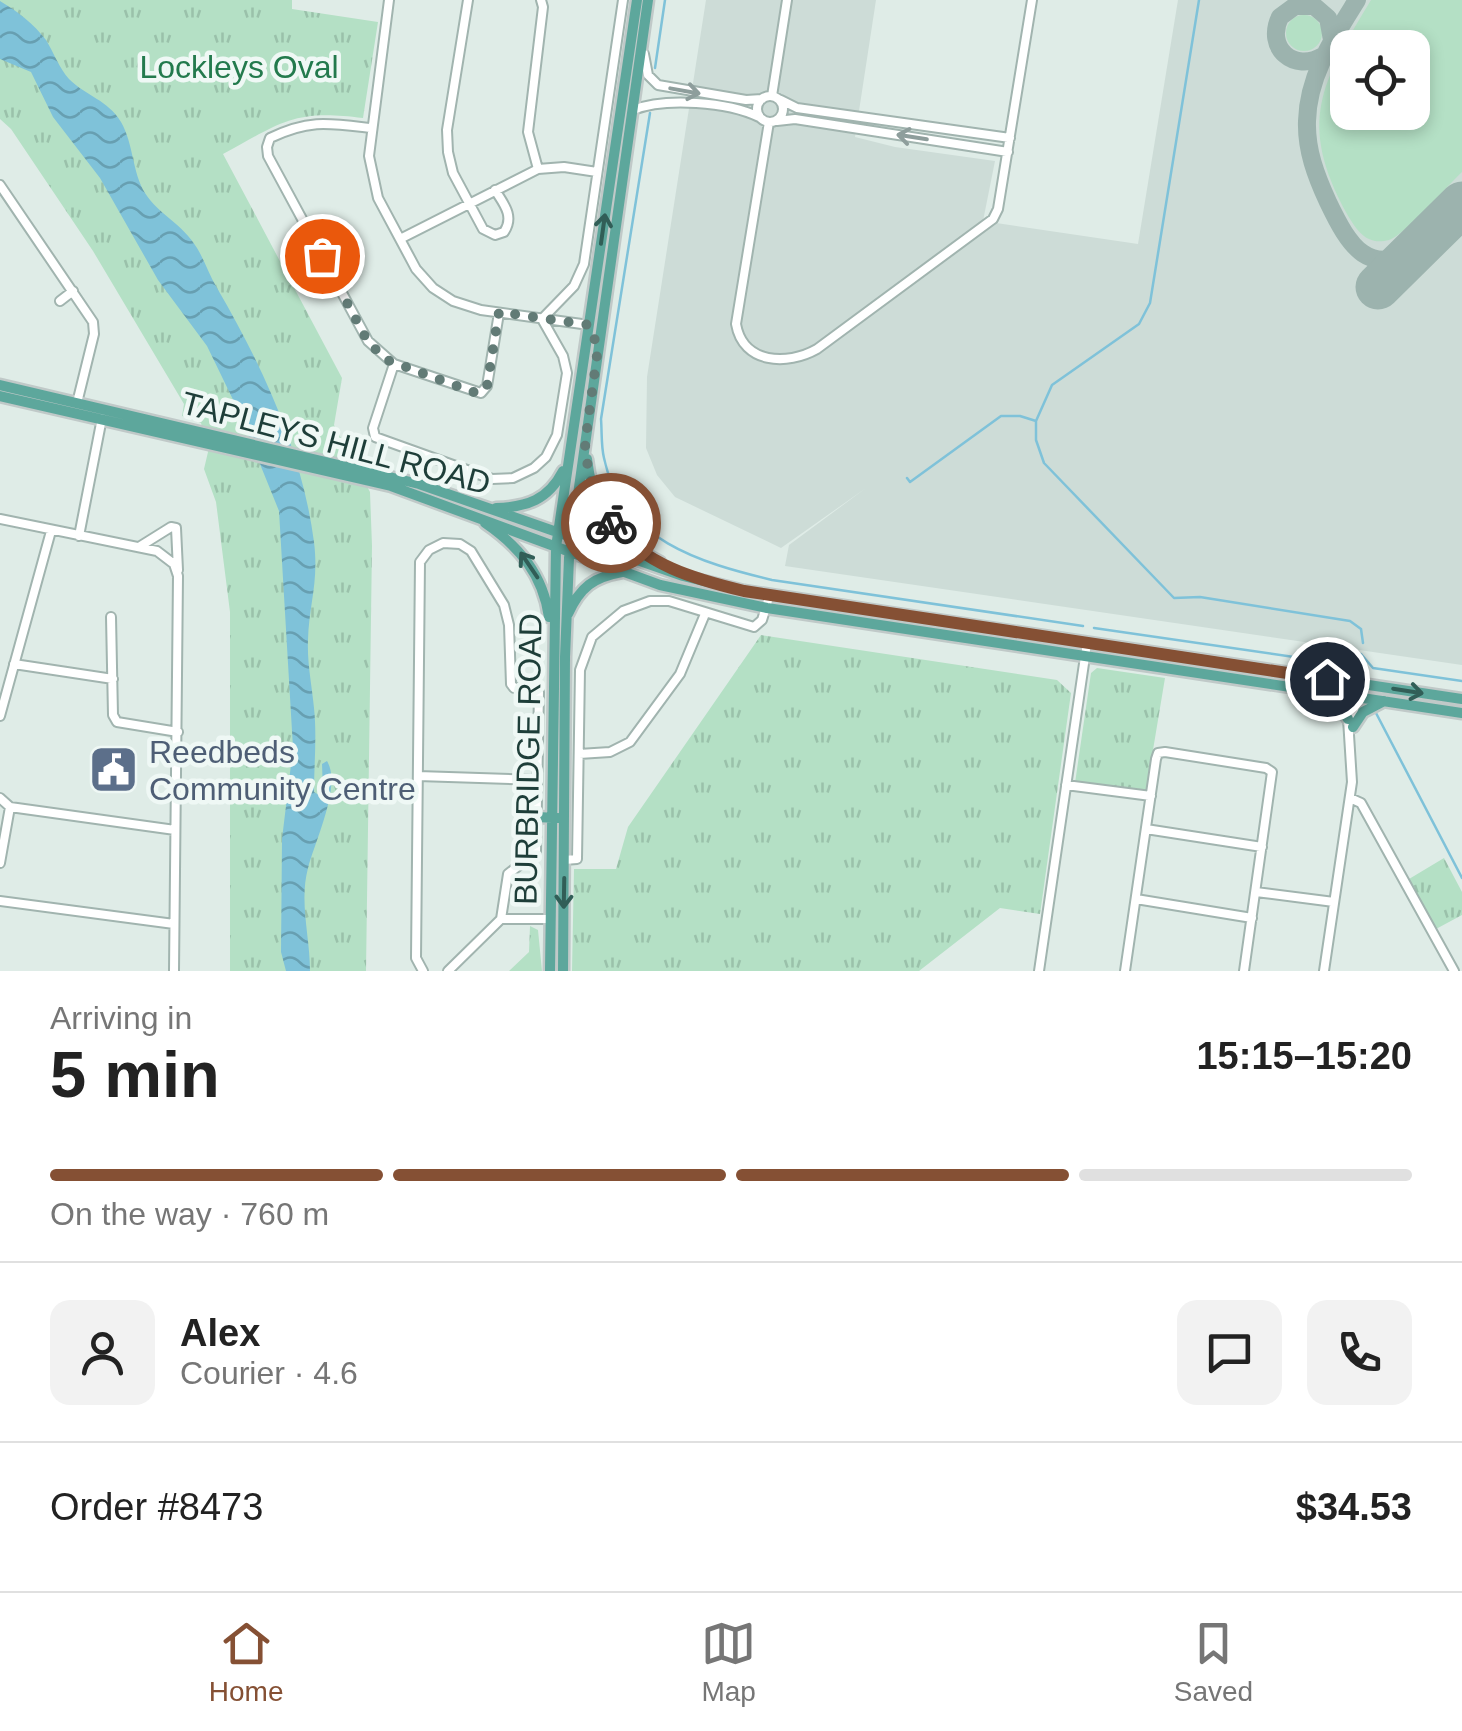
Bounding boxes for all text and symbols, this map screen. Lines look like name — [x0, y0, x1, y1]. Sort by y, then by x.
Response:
map controls — [1330, 30, 1430, 130]
button: locate — [1330, 30, 1430, 130]
park label: Lockleys Oval — [139, 49, 339, 85]
one-way arrow — [668, 82, 700, 101]
one-way arrow — [896, 127, 928, 146]
one-way arrow — [594, 213, 612, 245]
pin — [280, 214, 365, 299]
icon: bag — [295, 229, 350, 284]
street label: TAPLEYS HILL ROAD — [178, 384, 494, 502]
courier — [561, 473, 661, 573]
icon: bike — [584, 496, 639, 551]
one-way arrow — [518, 552, 539, 580]
street label: BURBRIDGE ROAD — [507, 613, 549, 905]
pin — [1285, 637, 1370, 722]
icon: home — [1300, 652, 1355, 707]
one-way arrow — [1391, 682, 1424, 701]
place label: Reedbeds Community Centre — [149, 734, 416, 807]
public building icon: Reedbeds Community Centre — [88, 744, 140, 796]
one-way arrow — [554, 876, 574, 908]
text: Arriving in — [50, 1000, 192, 1036]
text: 15:15–15:20 — [1196, 1035, 1412, 1077]
text: 5 min — [50, 1038, 220, 1111]
text: On the way · 760 m — [50, 1196, 329, 1232]
button: person — [50, 1300, 155, 1405]
button: chat — [1177, 1300, 1282, 1405]
button: phone — [1307, 1300, 1412, 1405]
text: Alex — [180, 1312, 260, 1354]
text: Courier · 4.6 — [180, 1355, 358, 1391]
text: Order #8473 — [50, 1486, 263, 1528]
text: $34.53 — [1296, 1486, 1412, 1528]
tab: Home — [209, 1616, 284, 1708]
tab: Map — [701, 1616, 756, 1708]
tab: Saved — [1174, 1616, 1253, 1708]

